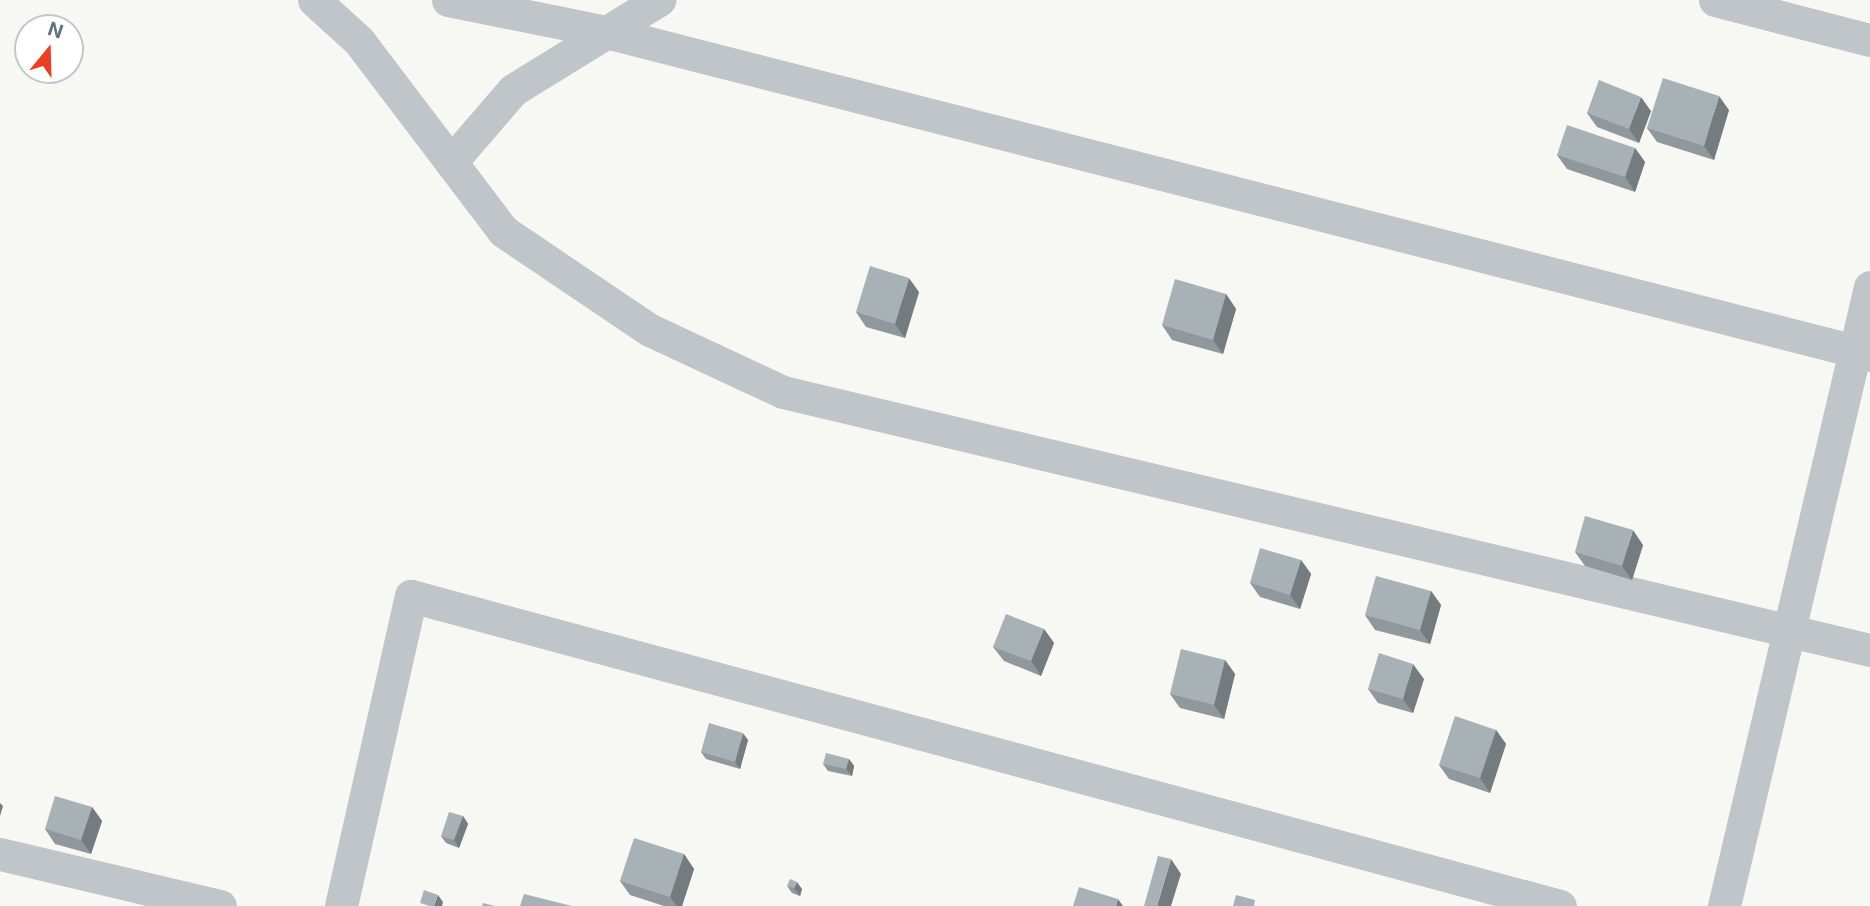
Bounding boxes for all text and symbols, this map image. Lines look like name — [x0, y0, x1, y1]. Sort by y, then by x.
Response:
north arrow — [14, 14, 84, 84]
text: N — [45, 17, 66, 44]

